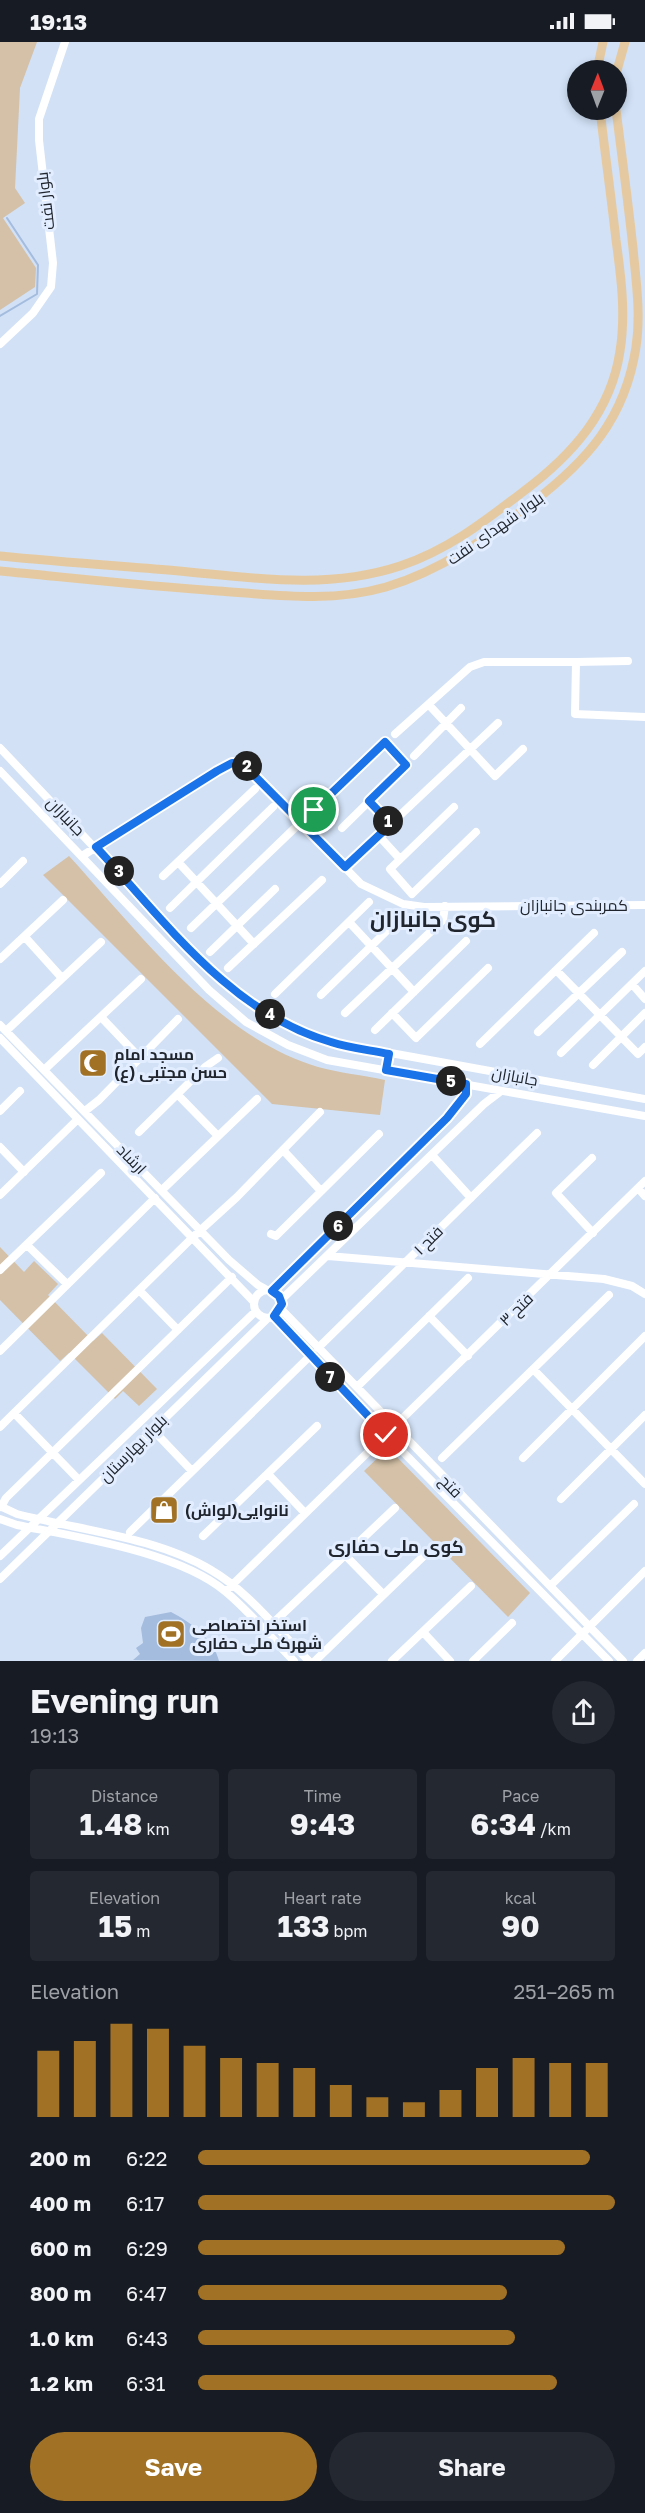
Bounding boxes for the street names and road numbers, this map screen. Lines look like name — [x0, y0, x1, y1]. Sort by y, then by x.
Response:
street label: بلوار نفت — [32, 171, 58, 231]
street label: بلوار شهدای نفت — [443, 487, 548, 570]
street label: جانبازان — [42, 792, 89, 840]
street label: کمربندی جانبازان — [520, 895, 628, 916]
street label: جانبازان — [490, 1062, 540, 1091]
street label: ارشاد — [113, 1140, 151, 1178]
street label: فتح ۱ — [409, 1221, 448, 1260]
street label: فتح ۳ — [495, 1288, 538, 1331]
street label: بلوار بهارستان — [95, 1410, 172, 1487]
street label: فتح — [434, 1470, 467, 1503]

